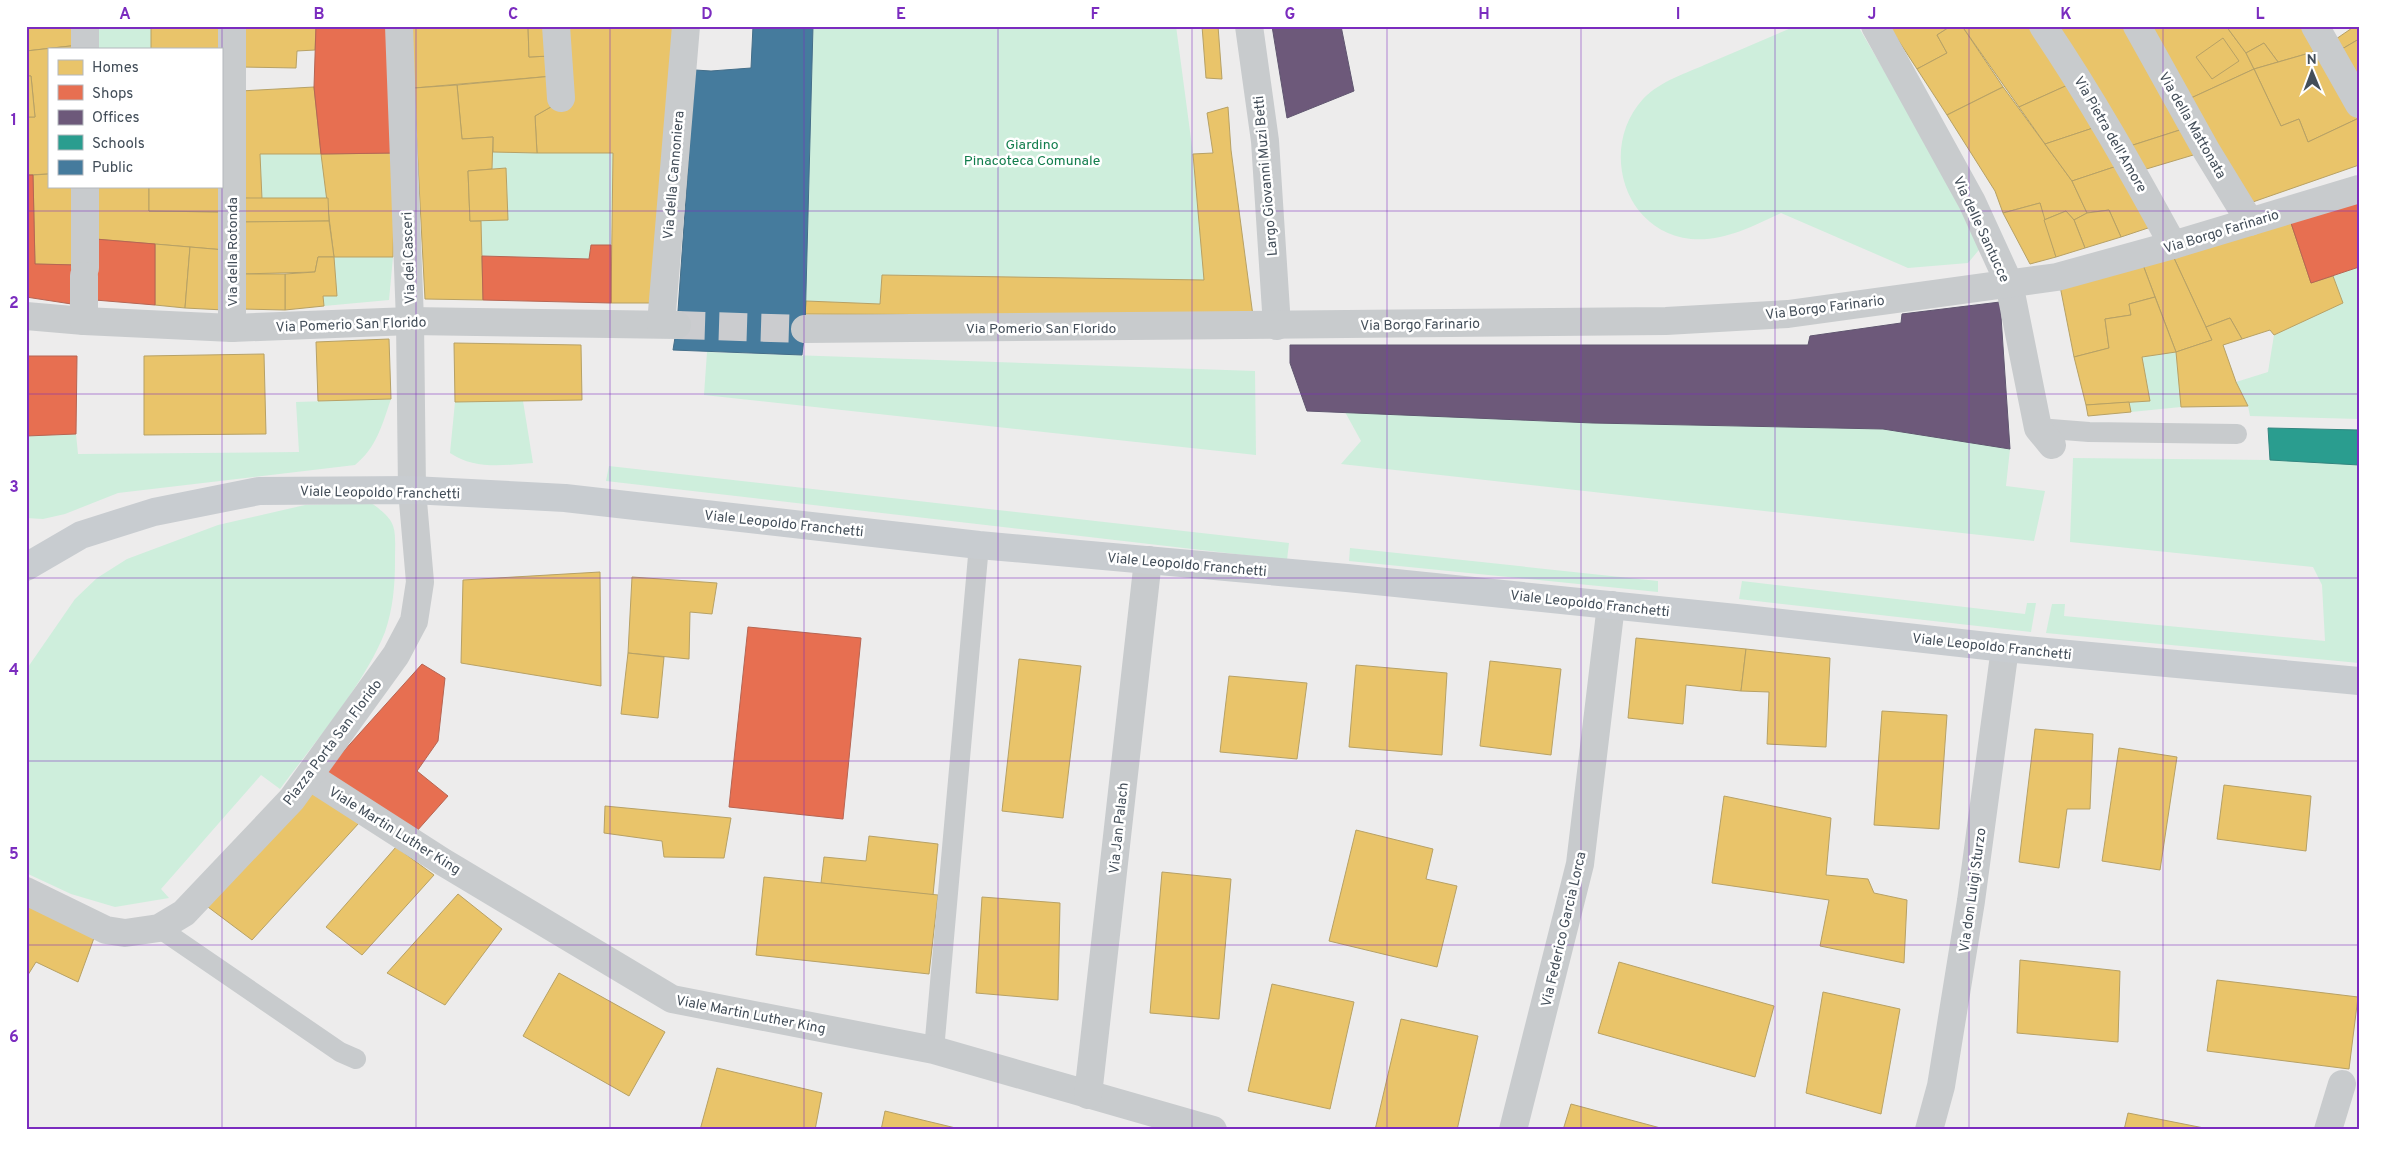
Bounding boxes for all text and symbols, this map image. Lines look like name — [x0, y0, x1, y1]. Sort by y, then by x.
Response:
text: A — [119, 5, 131, 25]
text: B — [313, 5, 325, 25]
text: C — [508, 5, 518, 25]
text: D — [701, 5, 713, 25]
text: E — [896, 5, 906, 25]
text: F — [1090, 5, 1100, 25]
text: G — [1285, 5, 1295, 25]
text: H — [1478, 5, 1490, 25]
text: I — [1676, 5, 1680, 25]
text: J — [1868, 5, 1876, 25]
text: K — [2060, 5, 2072, 25]
text: L — [2255, 5, 2265, 25]
legend — [48, 48, 222, 188]
north arrow — [2288, 48, 2338, 98]
text: N — [2307, 52, 2317, 69]
text: Homes — [92, 59, 139, 78]
street label: Via della Mattonata — [2154, 69, 2229, 182]
street label: Via Pietra dell'Amore — [2070, 74, 2150, 196]
text: Shops — [92, 85, 133, 104]
street label: Largo Giovanni Muzi Betti — [1251, 95, 1282, 257]
text: Offices — [92, 109, 139, 128]
street label: Via della Cannoniera — [660, 110, 689, 240]
text: 1 — [11, 111, 17, 131]
text: Schools — [92, 135, 145, 154]
park label: Giardino Pinacoteca Comunale — [964, 137, 1100, 170]
text: Public — [92, 159, 133, 178]
street label: Via delle Santucce — [1949, 174, 2013, 285]
street label: Via della Rotonda — [225, 197, 242, 307]
street label: Via Borgo Farinario — [2162, 207, 2281, 258]
street label: Via dei Casceri — [399, 212, 420, 304]
street label: Via Borgo Farinario — [1765, 293, 1886, 324]
text: 2 — [9, 294, 19, 314]
street label: Via Pomerio San Florido — [275, 314, 427, 337]
street label: Via Borgo Farinario — [1360, 316, 1480, 335]
street label: Via Pomerio San Florido — [966, 321, 1117, 338]
text: 3 — [9, 478, 19, 498]
street label: Viale Leopoldo Franchetti — [300, 484, 460, 503]
street label: Viale Leopoldo Franchetti — [703, 508, 864, 541]
street label: Viale Leopoldo Franchetti — [1106, 550, 1267, 581]
street label: Viale Leopoldo Franchetti — [1509, 588, 1670, 621]
street label: Viale Leopoldo Franchetti — [1911, 631, 2072, 664]
text: 4 — [9, 661, 19, 681]
street label: Piazza Porta San Florido — [280, 676, 386, 809]
street label: Via Jan Palach — [1106, 782, 1133, 875]
street label: Viale Martin Luther King — [325, 784, 463, 879]
street label: Via don Luigi Sturzo — [1956, 827, 1991, 953]
text: 5 — [9, 845, 19, 865]
street label: Via Federico Garcia Lorca — [1538, 850, 1591, 1009]
street label: Viale Martin Luther King — [674, 993, 827, 1038]
text: 6 — [9, 1028, 19, 1048]

